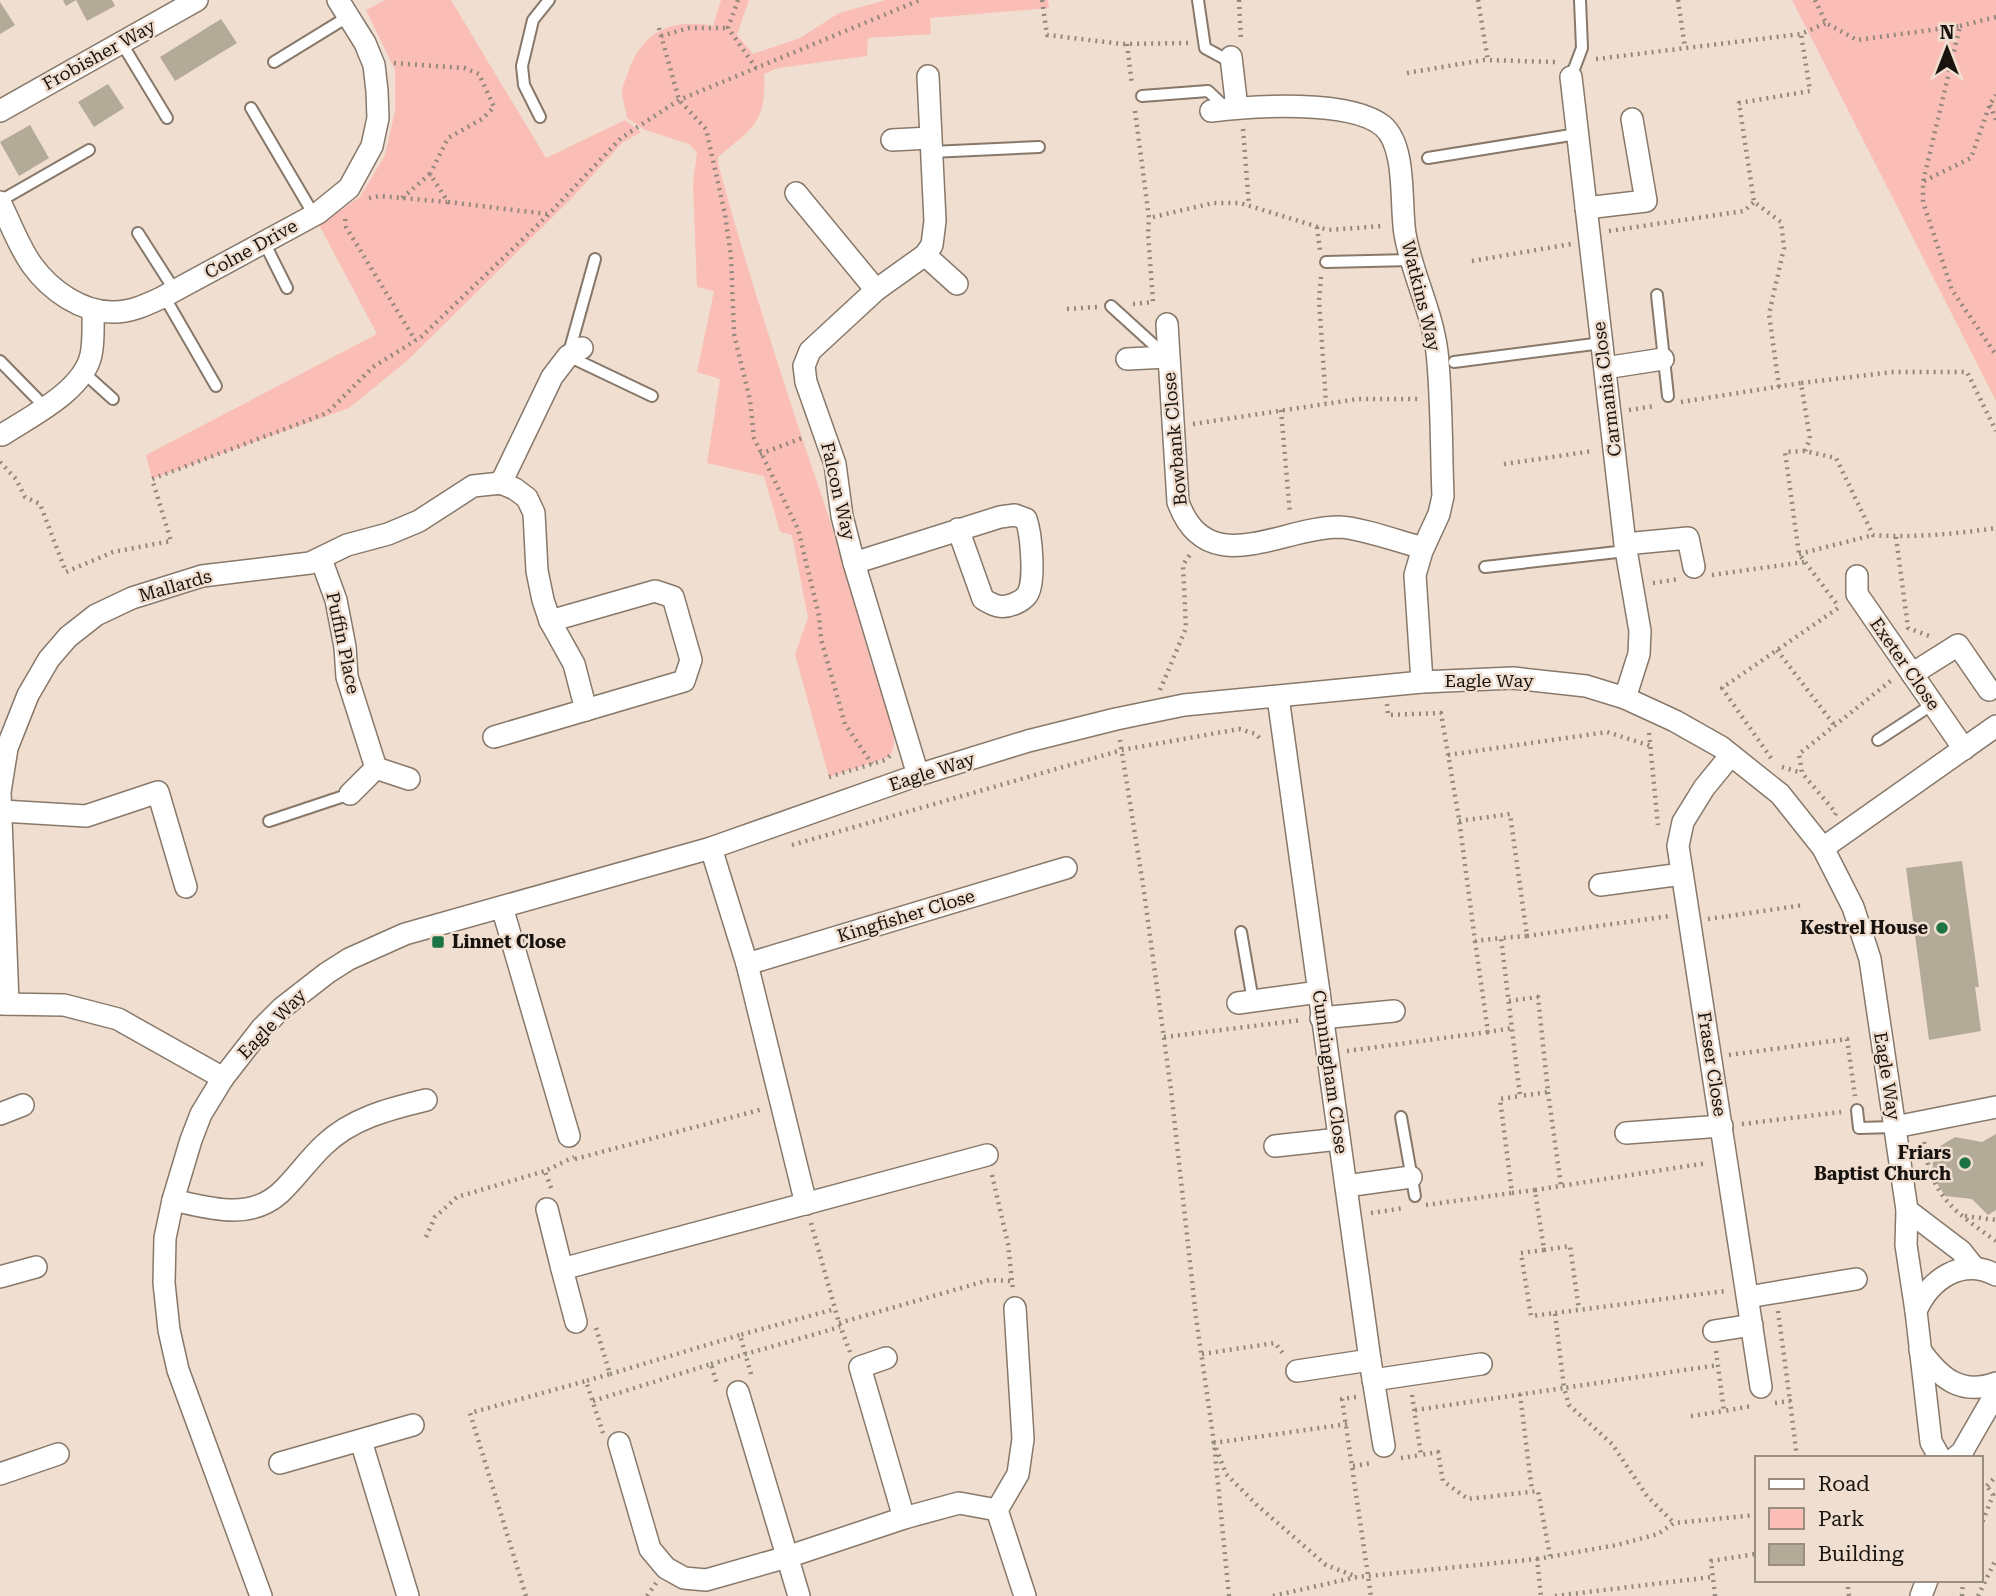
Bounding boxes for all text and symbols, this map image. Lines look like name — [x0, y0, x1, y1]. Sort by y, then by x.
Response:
north arrow — [1912, 14, 1982, 84]
street label: Frobisher Way — [39, 15, 159, 94]
text: N — [1940, 21, 1955, 44]
street label: Colne Drive — [201, 214, 301, 283]
street label: Watkins Way — [1398, 238, 1445, 354]
street label: Carmania Close — [1588, 320, 1625, 458]
street label: Bowbank Close — [1158, 371, 1191, 507]
street label: Falcon Way — [817, 440, 860, 542]
street label: Mallards — [136, 565, 214, 606]
street label: Puffin Place — [322, 590, 365, 696]
street label: Exeter Close — [1866, 614, 1945, 714]
street label: Eagle Way — [1444, 670, 1534, 691]
street label: Eagle Way — [886, 748, 978, 795]
street label: Kingfisher Close — [835, 885, 977, 946]
place label: Kestrel House — [1800, 917, 1928, 938]
marker: Kestrel House — [1934, 920, 1950, 936]
place label: Linnet Close — [452, 931, 567, 952]
marker: Linnet Close — [430, 934, 446, 950]
street label: Eagle Way — [233, 984, 310, 1063]
street label: Cunningham Close — [1309, 989, 1352, 1155]
street label: Fraser Close — [1694, 1010, 1731, 1118]
street label: Eagle Way — [1870, 1030, 1905, 1122]
place label: Friars Baptist Church — [1814, 1142, 1951, 1184]
marker: Friars Baptist Church — [1957, 1155, 1973, 1171]
legend — [1755, 1456, 1982, 1582]
text: Road — [1818, 1472, 1870, 1496]
text: Park — [1818, 1507, 1864, 1531]
text: Building — [1818, 1542, 1904, 1566]

